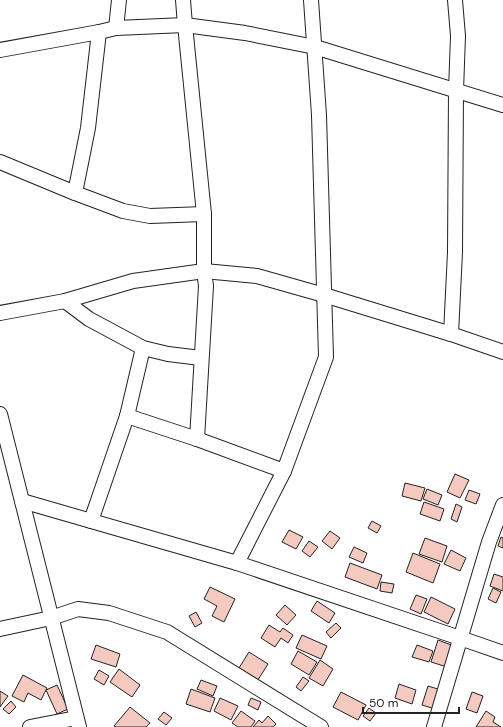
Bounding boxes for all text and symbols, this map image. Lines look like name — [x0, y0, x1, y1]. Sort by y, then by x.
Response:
scale bar — [363, 689, 459, 715]
text: 50 m — [369, 695, 398, 711]

